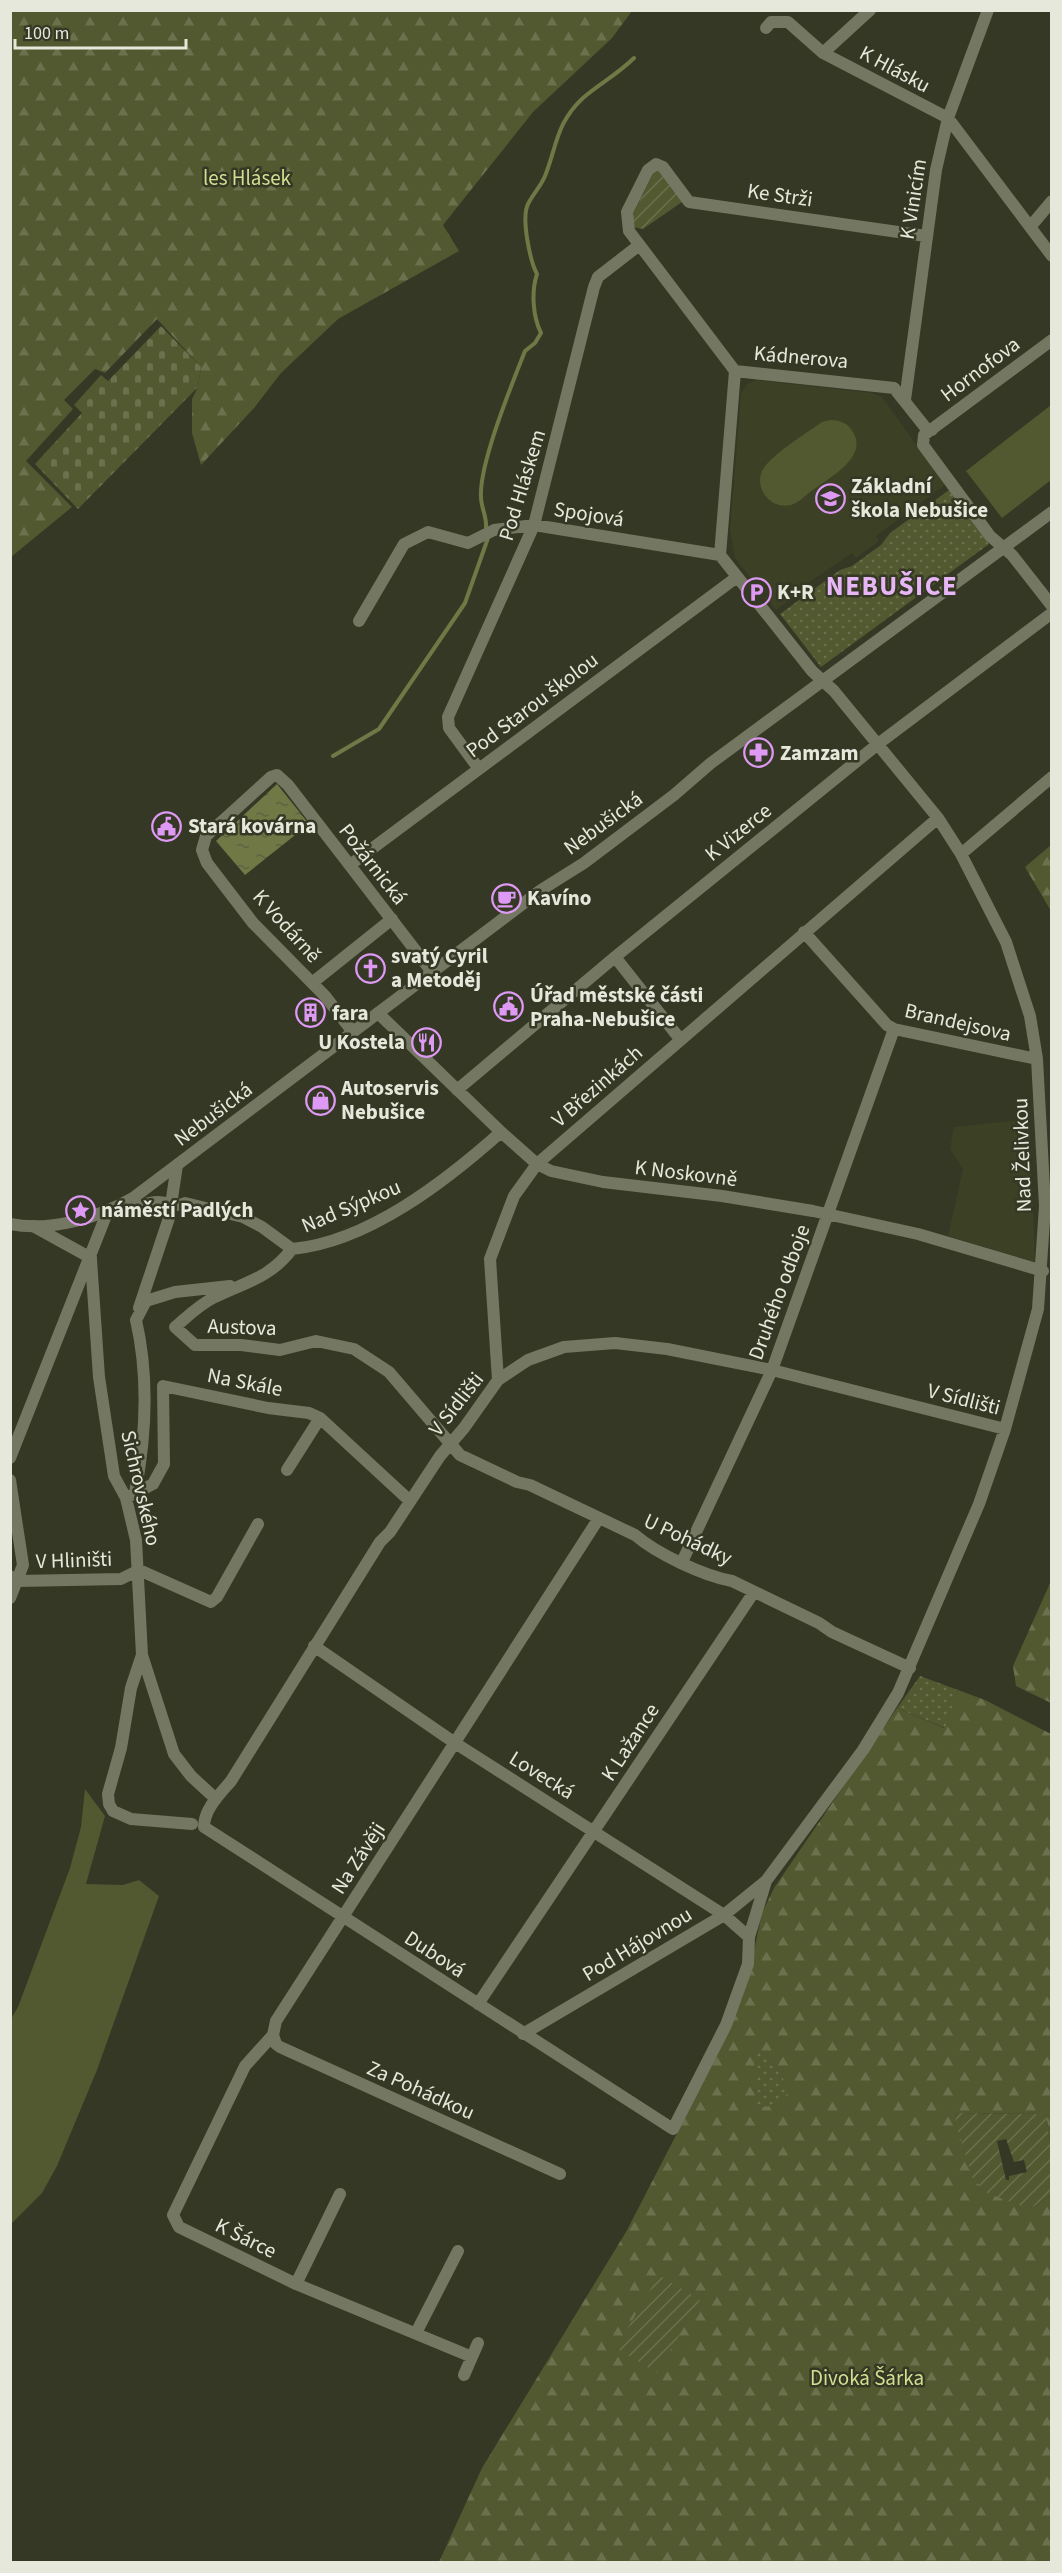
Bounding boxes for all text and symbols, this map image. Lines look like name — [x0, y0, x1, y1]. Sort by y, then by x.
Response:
scale bar — [15, 12, 186, 50]
text: 100 m — [24, 21, 69, 46]
street label: K Hlásku — [854, 38, 936, 100]
street label: K Vinicím — [892, 157, 934, 241]
park label: les Hlásek — [203, 163, 292, 193]
street label: Ke Strži — [745, 176, 815, 214]
street label: Hornofova — [934, 329, 1026, 409]
street label: Kádnerova — [753, 338, 849, 376]
street label: Pod Hláskem — [491, 426, 553, 544]
place label: Základní škola Nebušice — [851, 471, 988, 525]
school or university icon: Základní škola Nebušice — [814, 482, 846, 514]
street label: Spojová — [552, 494, 626, 534]
district label: NEBUŠICE — [826, 567, 958, 606]
parking icon: K+R — [740, 576, 772, 608]
place label: K+R — [777, 577, 814, 607]
street label: Pod Starou školou — [459, 645, 605, 765]
pharmacy icon: Zamzam — [743, 737, 775, 769]
place label: Zamzam — [780, 738, 859, 768]
street label: Nebušická — [557, 784, 649, 862]
street label: K Vizerce — [698, 796, 778, 868]
public building icon: Stará kovárna — [151, 810, 183, 842]
place label: Stará kovárna — [188, 811, 316, 841]
street label: Požárnická — [332, 817, 414, 911]
cafe icon: Kavíno — [490, 882, 522, 914]
street label: K Vodárně — [246, 883, 328, 969]
place label: Kavíno — [527, 883, 591, 913]
place label: svatý Cyril a Metoděj — [391, 941, 488, 995]
church icon: svatý Cyril a Metoděj — [354, 952, 386, 984]
place label: Úřad městské části Praha-Nebušice — [530, 980, 703, 1034]
public building icon: Úřad městské části Praha-Nebušice — [493, 991, 525, 1023]
street label: Brandejsova — [902, 995, 1014, 1049]
building icon: fara — [295, 997, 327, 1029]
place label: fara — [332, 998, 369, 1028]
restaurant icon: U Kostela — [410, 1026, 442, 1058]
place label: U Kostela — [318, 1027, 405, 1057]
street label: V Březinkách — [545, 1038, 649, 1134]
place label: Autoservis Nebušice — [340, 1073, 439, 1127]
street label: Nebušická — [167, 1075, 259, 1153]
shop icon: Autoservis Nebušice — [304, 1084, 336, 1116]
street label: Nad Želivkou — [1005, 1097, 1039, 1213]
street label: K Noskovně — [633, 1152, 739, 1194]
street label: Nad Sýpkou — [297, 1172, 405, 1240]
place icon: náměstí Padlých — [64, 1194, 96, 1226]
place label: náměstí Padlých — [101, 1195, 253, 1225]
street label: Druhého odboje — [741, 1220, 817, 1364]
street label: Austova — [207, 1311, 277, 1343]
street label: Na Skále — [205, 1360, 285, 1404]
street label: V Sídlišti — [421, 1366, 491, 1442]
street label: V Sídlišti — [924, 1375, 1004, 1423]
street label: Sichrovského — [113, 1427, 169, 1549]
street label: U Pohádky — [639, 1505, 737, 1573]
street label: V Hliništi — [35, 1544, 113, 1576]
street label: K Lažance — [594, 1697, 666, 1787]
street label: Lovecká — [504, 1743, 580, 1807]
street label: Na Závěji — [324, 1816, 392, 1900]
street label: Pod Hájovnou — [576, 1899, 698, 1989]
street label: Dubová — [399, 1923, 471, 1985]
street label: Za Pohádkou — [362, 2053, 480, 2127]
street label: K Šárce — [210, 2210, 282, 2266]
park label: Divoká Šárka — [810, 2363, 924, 2393]

